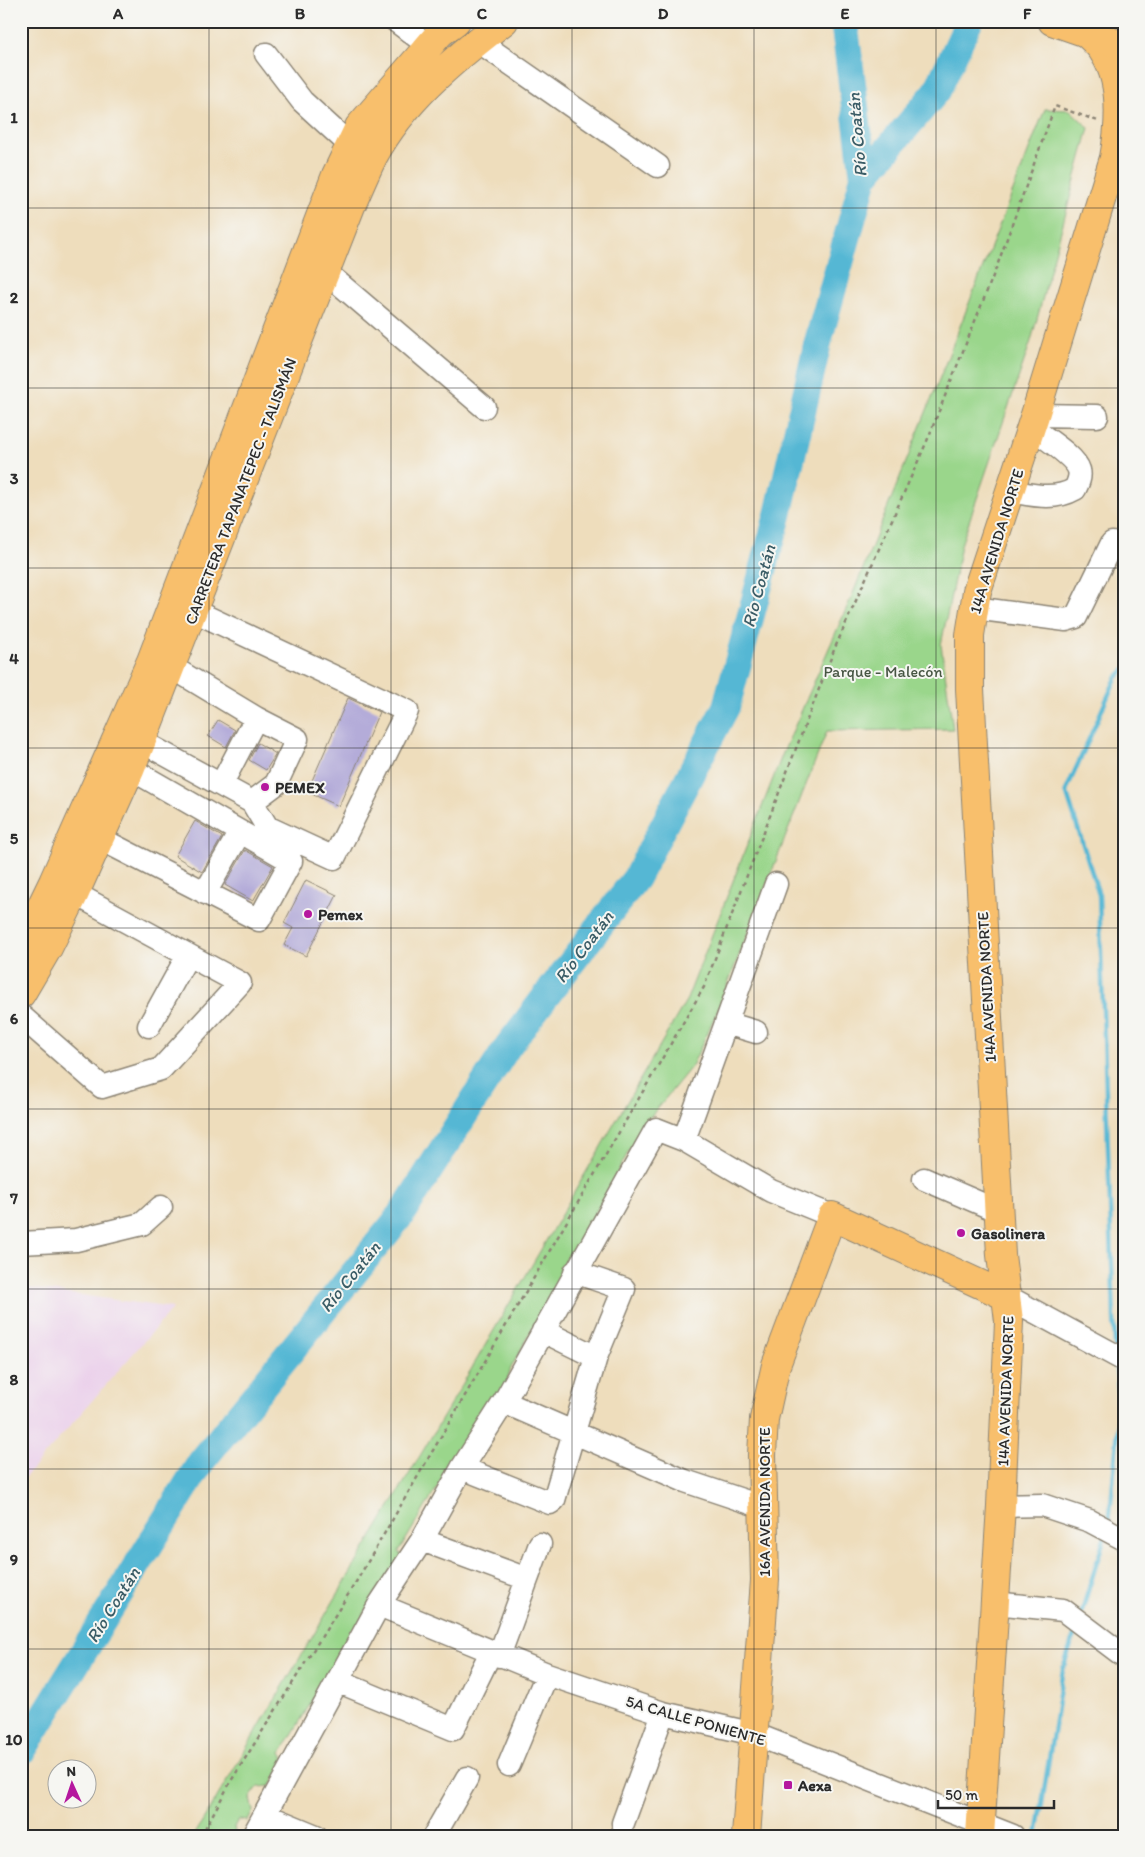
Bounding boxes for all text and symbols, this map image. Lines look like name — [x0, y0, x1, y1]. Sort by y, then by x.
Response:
text: A — [112, 4, 124, 23]
text: B — [295, 4, 306, 23]
text: C — [477, 4, 488, 23]
text: D — [658, 4, 669, 23]
text: E — [841, 4, 850, 23]
text: F — [1023, 4, 1032, 23]
water label: Río Coatán — [842, 92, 872, 178]
text: 1 — [10, 108, 18, 127]
text: 2 — [10, 288, 19, 307]
street label: CARRETERA TAPANATEPEC - TALISMÁN — [181, 355, 300, 627]
street label: 14A AVENIDA NORTE — [965, 466, 1028, 616]
text: 3 — [10, 469, 19, 488]
water label: Río Coatán — [737, 542, 781, 630]
text: 4 — [9, 649, 19, 668]
park label: Parque - Malecón — [823, 662, 943, 681]
place label: PEMEX — [275, 778, 326, 797]
marker: PEMEX — [259, 781, 271, 793]
text: 5 — [10, 829, 19, 848]
place label: Pemex — [318, 905, 363, 924]
water label: Río Coatán — [550, 906, 618, 987]
marker: Pemex — [302, 908, 314, 920]
street label: 14A AVENIDA NORTE — [973, 911, 1000, 1063]
text: 6 — [10, 1009, 19, 1028]
text: 7 — [9, 1189, 18, 1208]
place label: Gasolinera — [971, 1224, 1045, 1243]
marker: Gasolinera — [955, 1227, 967, 1239]
water label: Río Coatán — [315, 1237, 385, 1317]
street label: 14A AVENIDA NORTE — [993, 1315, 1018, 1467]
text: 8 — [10, 1370, 19, 1389]
street label: 16A AVENIDA NORTE — [755, 1427, 774, 1577]
text: 9 — [10, 1550, 18, 1569]
water label: Río Coatán — [81, 1563, 145, 1647]
street label: 5A CALLE PONIENTE — [624, 1691, 768, 1750]
text: 10 — [5, 1730, 23, 1749]
north arrow — [48, 1760, 98, 1810]
text: N — [66, 1763, 77, 1780]
place label: Aexa — [797, 1776, 832, 1795]
scale bar — [938, 1777, 1054, 1809]
marker: Aexa — [782, 1779, 794, 1791]
text: 50 m — [945, 1786, 978, 1804]

